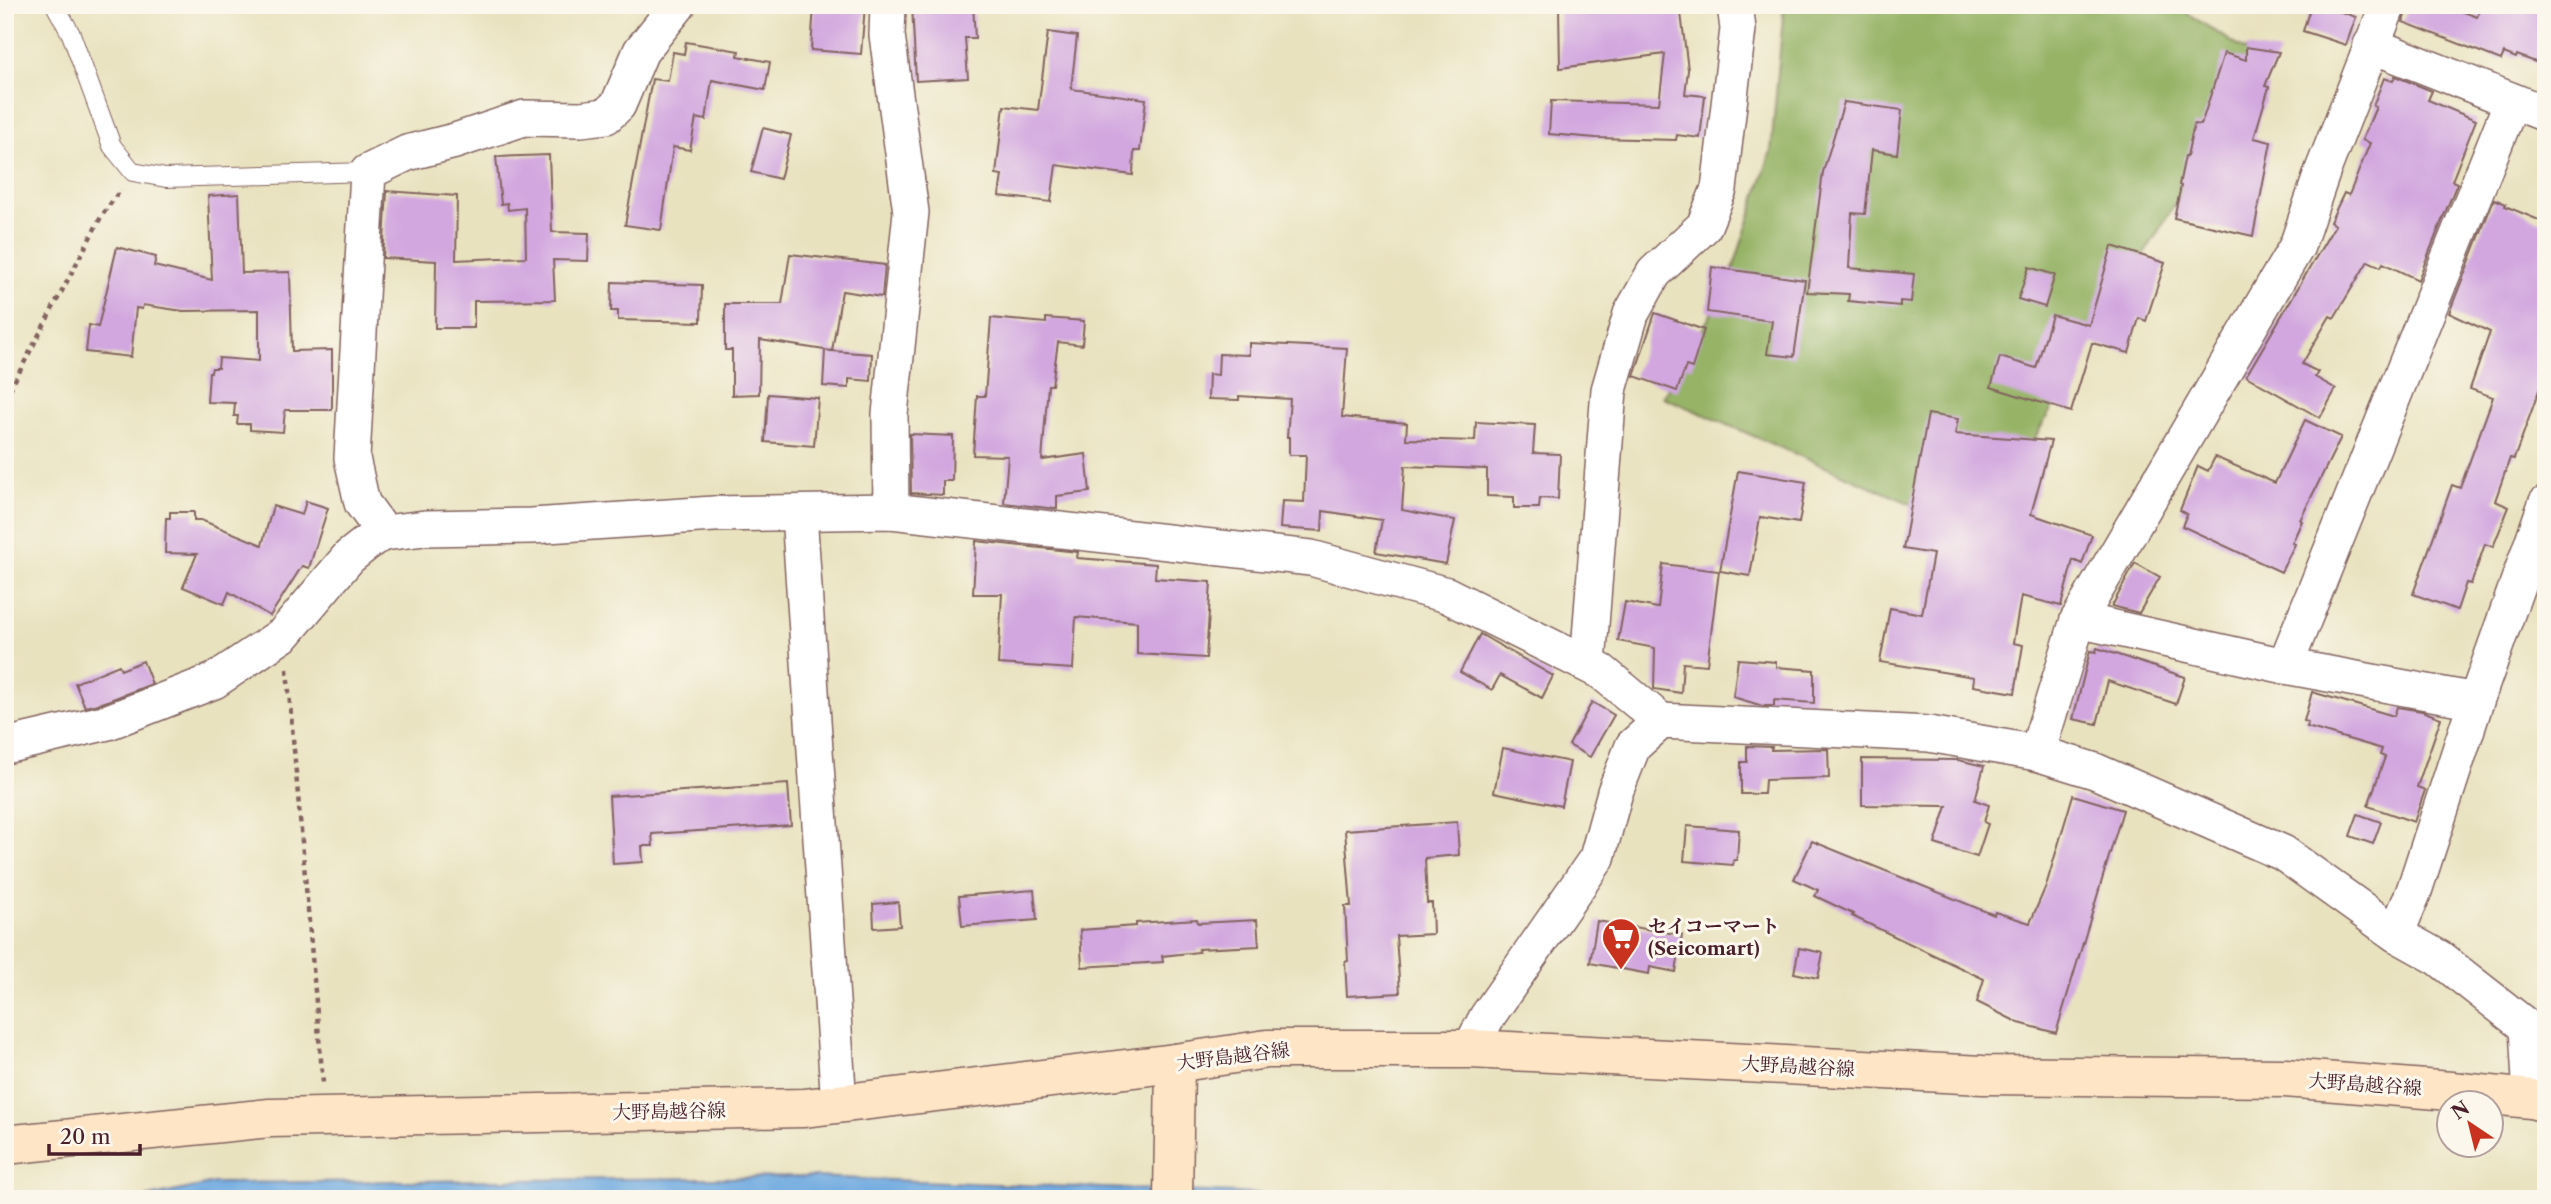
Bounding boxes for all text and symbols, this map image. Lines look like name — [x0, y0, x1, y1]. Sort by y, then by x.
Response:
place label: セイコーマート (Seicomart) — [1648, 915, 1780, 960]
supermarket icon: セイコーマート (Seicomart) — [1600, 916, 1642, 971]
street label: 大野島越谷線 — [1175, 1038, 1291, 1075]
street label: 大野島越谷線 — [1740, 1052, 1856, 1081]
street label: 大野島越谷線 — [2307, 1069, 2423, 1100]
north arrow — [2436, 1088, 2506, 1158]
text: N — [2447, 1096, 2474, 1125]
street label: 大野島越谷線 — [612, 1099, 726, 1124]
scale bar — [49, 1113, 140, 1157]
text: 20 m — [60, 1124, 111, 1149]

